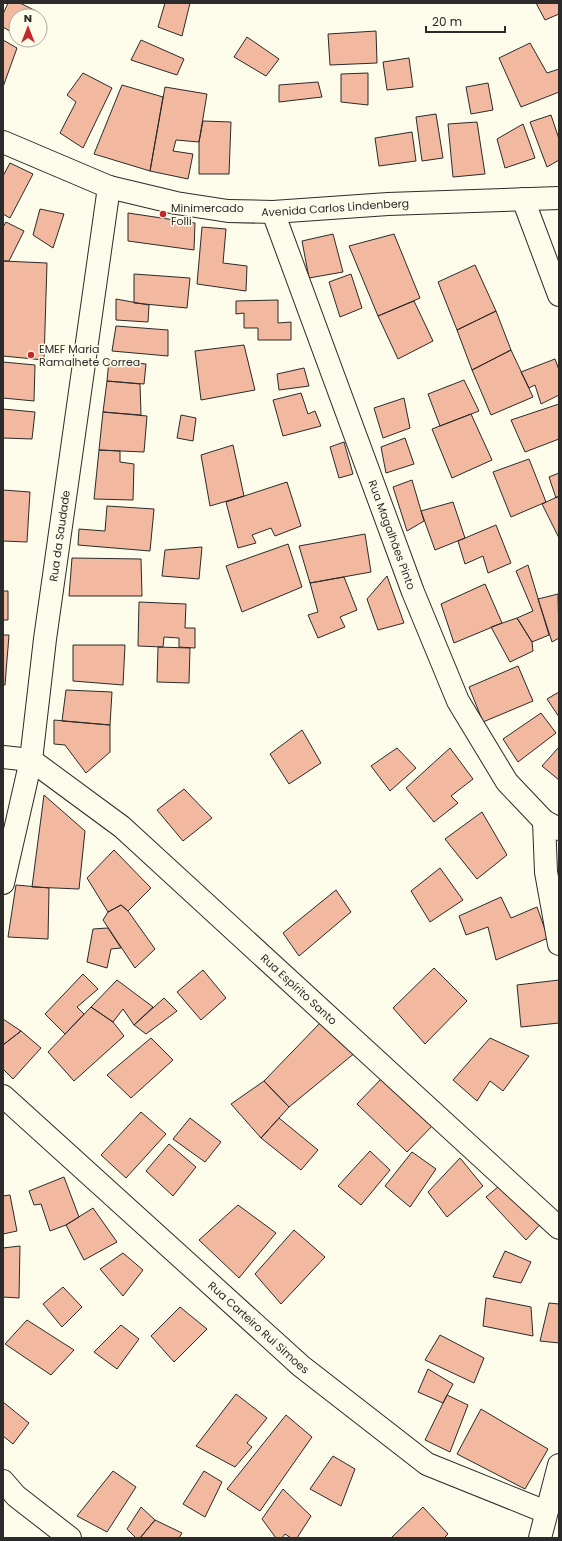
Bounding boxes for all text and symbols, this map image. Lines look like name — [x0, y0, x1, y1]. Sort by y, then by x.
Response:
north arrow — [8, 8, 48, 48]
scale bar — [426, 8, 505, 34]
text: N — [24, 10, 32, 26]
text: 20 m — [432, 13, 462, 30]
street label: Avenida Carlos Lindenberg — [261, 195, 409, 220]
place label: Minimercado Folli — [171, 200, 244, 229]
marker: Minimercado Folli — [158, 209, 168, 219]
place label: EMEF Maria Ramalhete Correa — [39, 341, 140, 370]
marker: EMEF Maria Ramalhete Correa — [26, 350, 36, 360]
street label: Rua Magalhães Pinto — [364, 478, 419, 592]
street label: Rua da Saudade — [45, 489, 74, 583]
street label: Rua Espírito Santo — [257, 950, 341, 1028]
street label: Rua Carteiro Rui Simoes — [205, 1278, 313, 1378]

